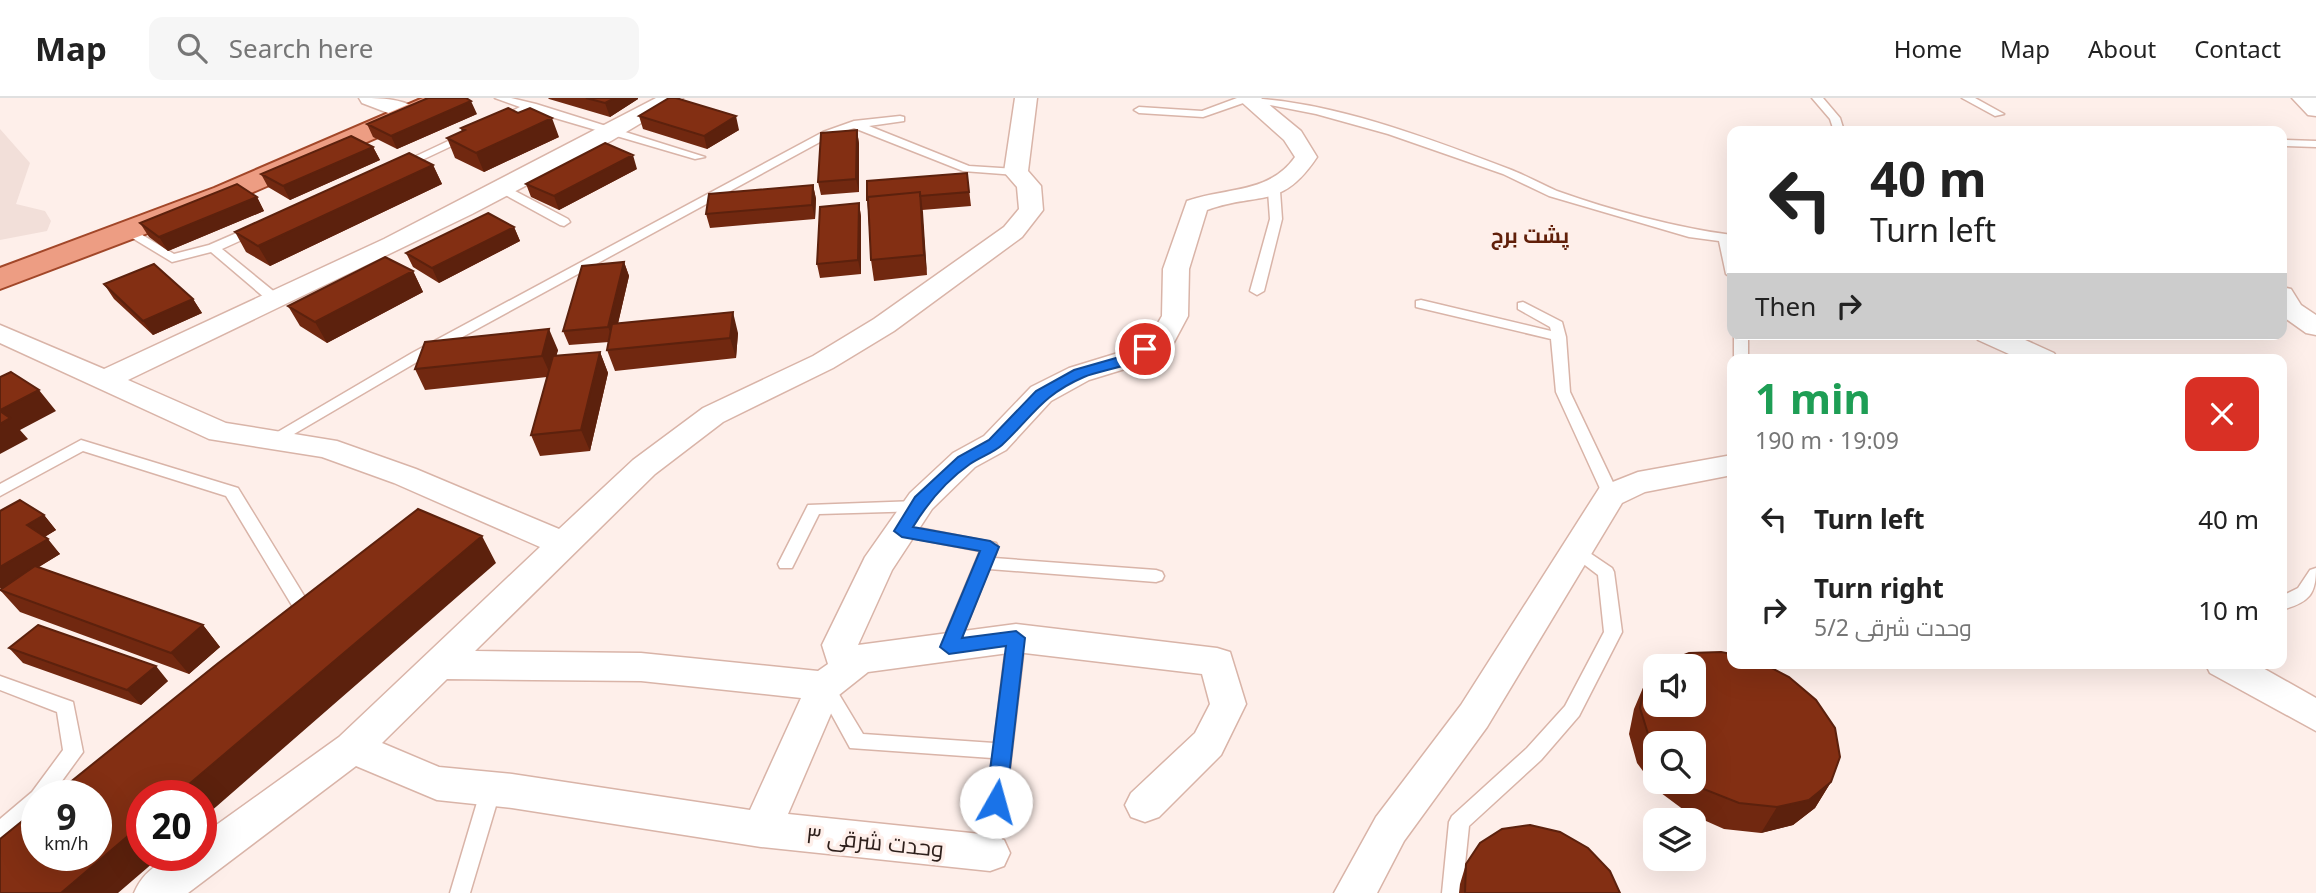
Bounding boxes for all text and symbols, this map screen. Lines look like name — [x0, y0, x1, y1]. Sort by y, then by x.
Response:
search box — [149, 17, 639, 80]
text: Map — [35, 26, 107, 71]
icon: search — [173, 29, 211, 67]
text: Search here — [229, 30, 373, 66]
text: Home — [1894, 32, 1962, 65]
text: Map — [2000, 32, 2050, 65]
text: About — [2088, 32, 2156, 65]
text: Contact — [2194, 32, 2281, 65]
text: 40 m — [1870, 145, 1987, 211]
icon: left — [1755, 154, 1846, 245]
text: Turn left — [1870, 208, 1996, 251]
district label: پشت برج — [1491, 221, 1570, 251]
icon: right — [1830, 287, 1868, 325]
text: Then — [1755, 288, 1816, 324]
pin — [1115, 319, 1175, 379]
icon: arrive — [1126, 330, 1164, 368]
text: 1 min — [1755, 369, 1871, 426]
button: close — [2185, 377, 2259, 451]
text: 190 m · 19:09 — [1755, 424, 1899, 456]
icon: left — [1755, 500, 1793, 538]
text: Turn left — [1814, 501, 1925, 537]
text: 40 m — [2198, 501, 2259, 537]
text: Turn right — [1814, 570, 1944, 606]
icon: right — [1755, 591, 1793, 629]
text: 10 m — [2198, 592, 2259, 628]
text: وحدت شرقی 5/2 — [1814, 611, 1972, 643]
map controls — [1643, 654, 1706, 871]
button: sound — [1643, 654, 1706, 717]
button: search — [1643, 731, 1706, 794]
position arrow — [959, 765, 1033, 839]
speed limit sign: 20 — [126, 780, 217, 871]
text: 9 — [56, 793, 77, 840]
button: layers — [1643, 808, 1706, 871]
street label: وحدت شرقی ۳ — [804, 818, 946, 864]
text: km/h — [44, 831, 89, 855]

